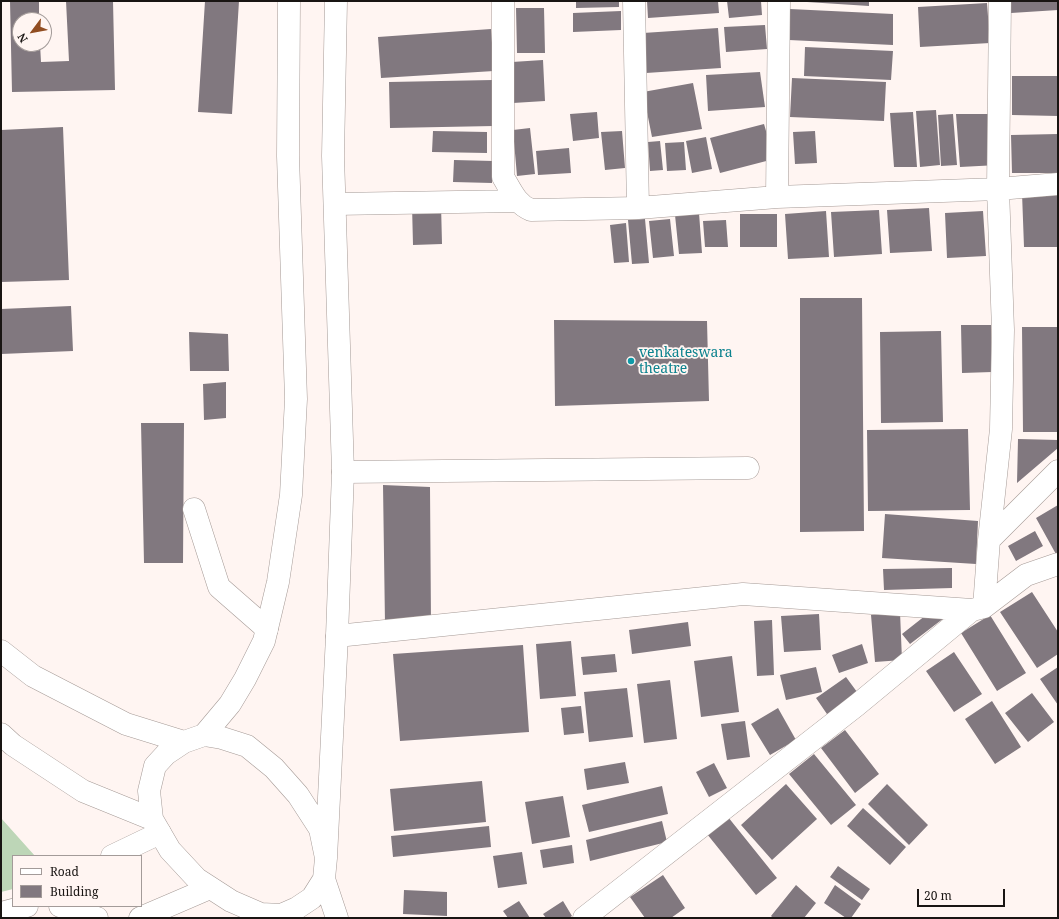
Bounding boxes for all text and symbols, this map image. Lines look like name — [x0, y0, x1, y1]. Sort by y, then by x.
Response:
north arrow — [12, 12, 52, 52]
text: N — [14, 30, 31, 46]
place label: venkateswara theatre — [639, 345, 733, 378]
marker: venkateswara theatre — [626, 356, 636, 366]
legend — [12, 855, 142, 907]
text: Road — [50, 863, 79, 880]
scale bar — [919, 881, 1007, 907]
text: Building — [50, 883, 98, 900]
text: 20 m — [924, 887, 952, 904]

